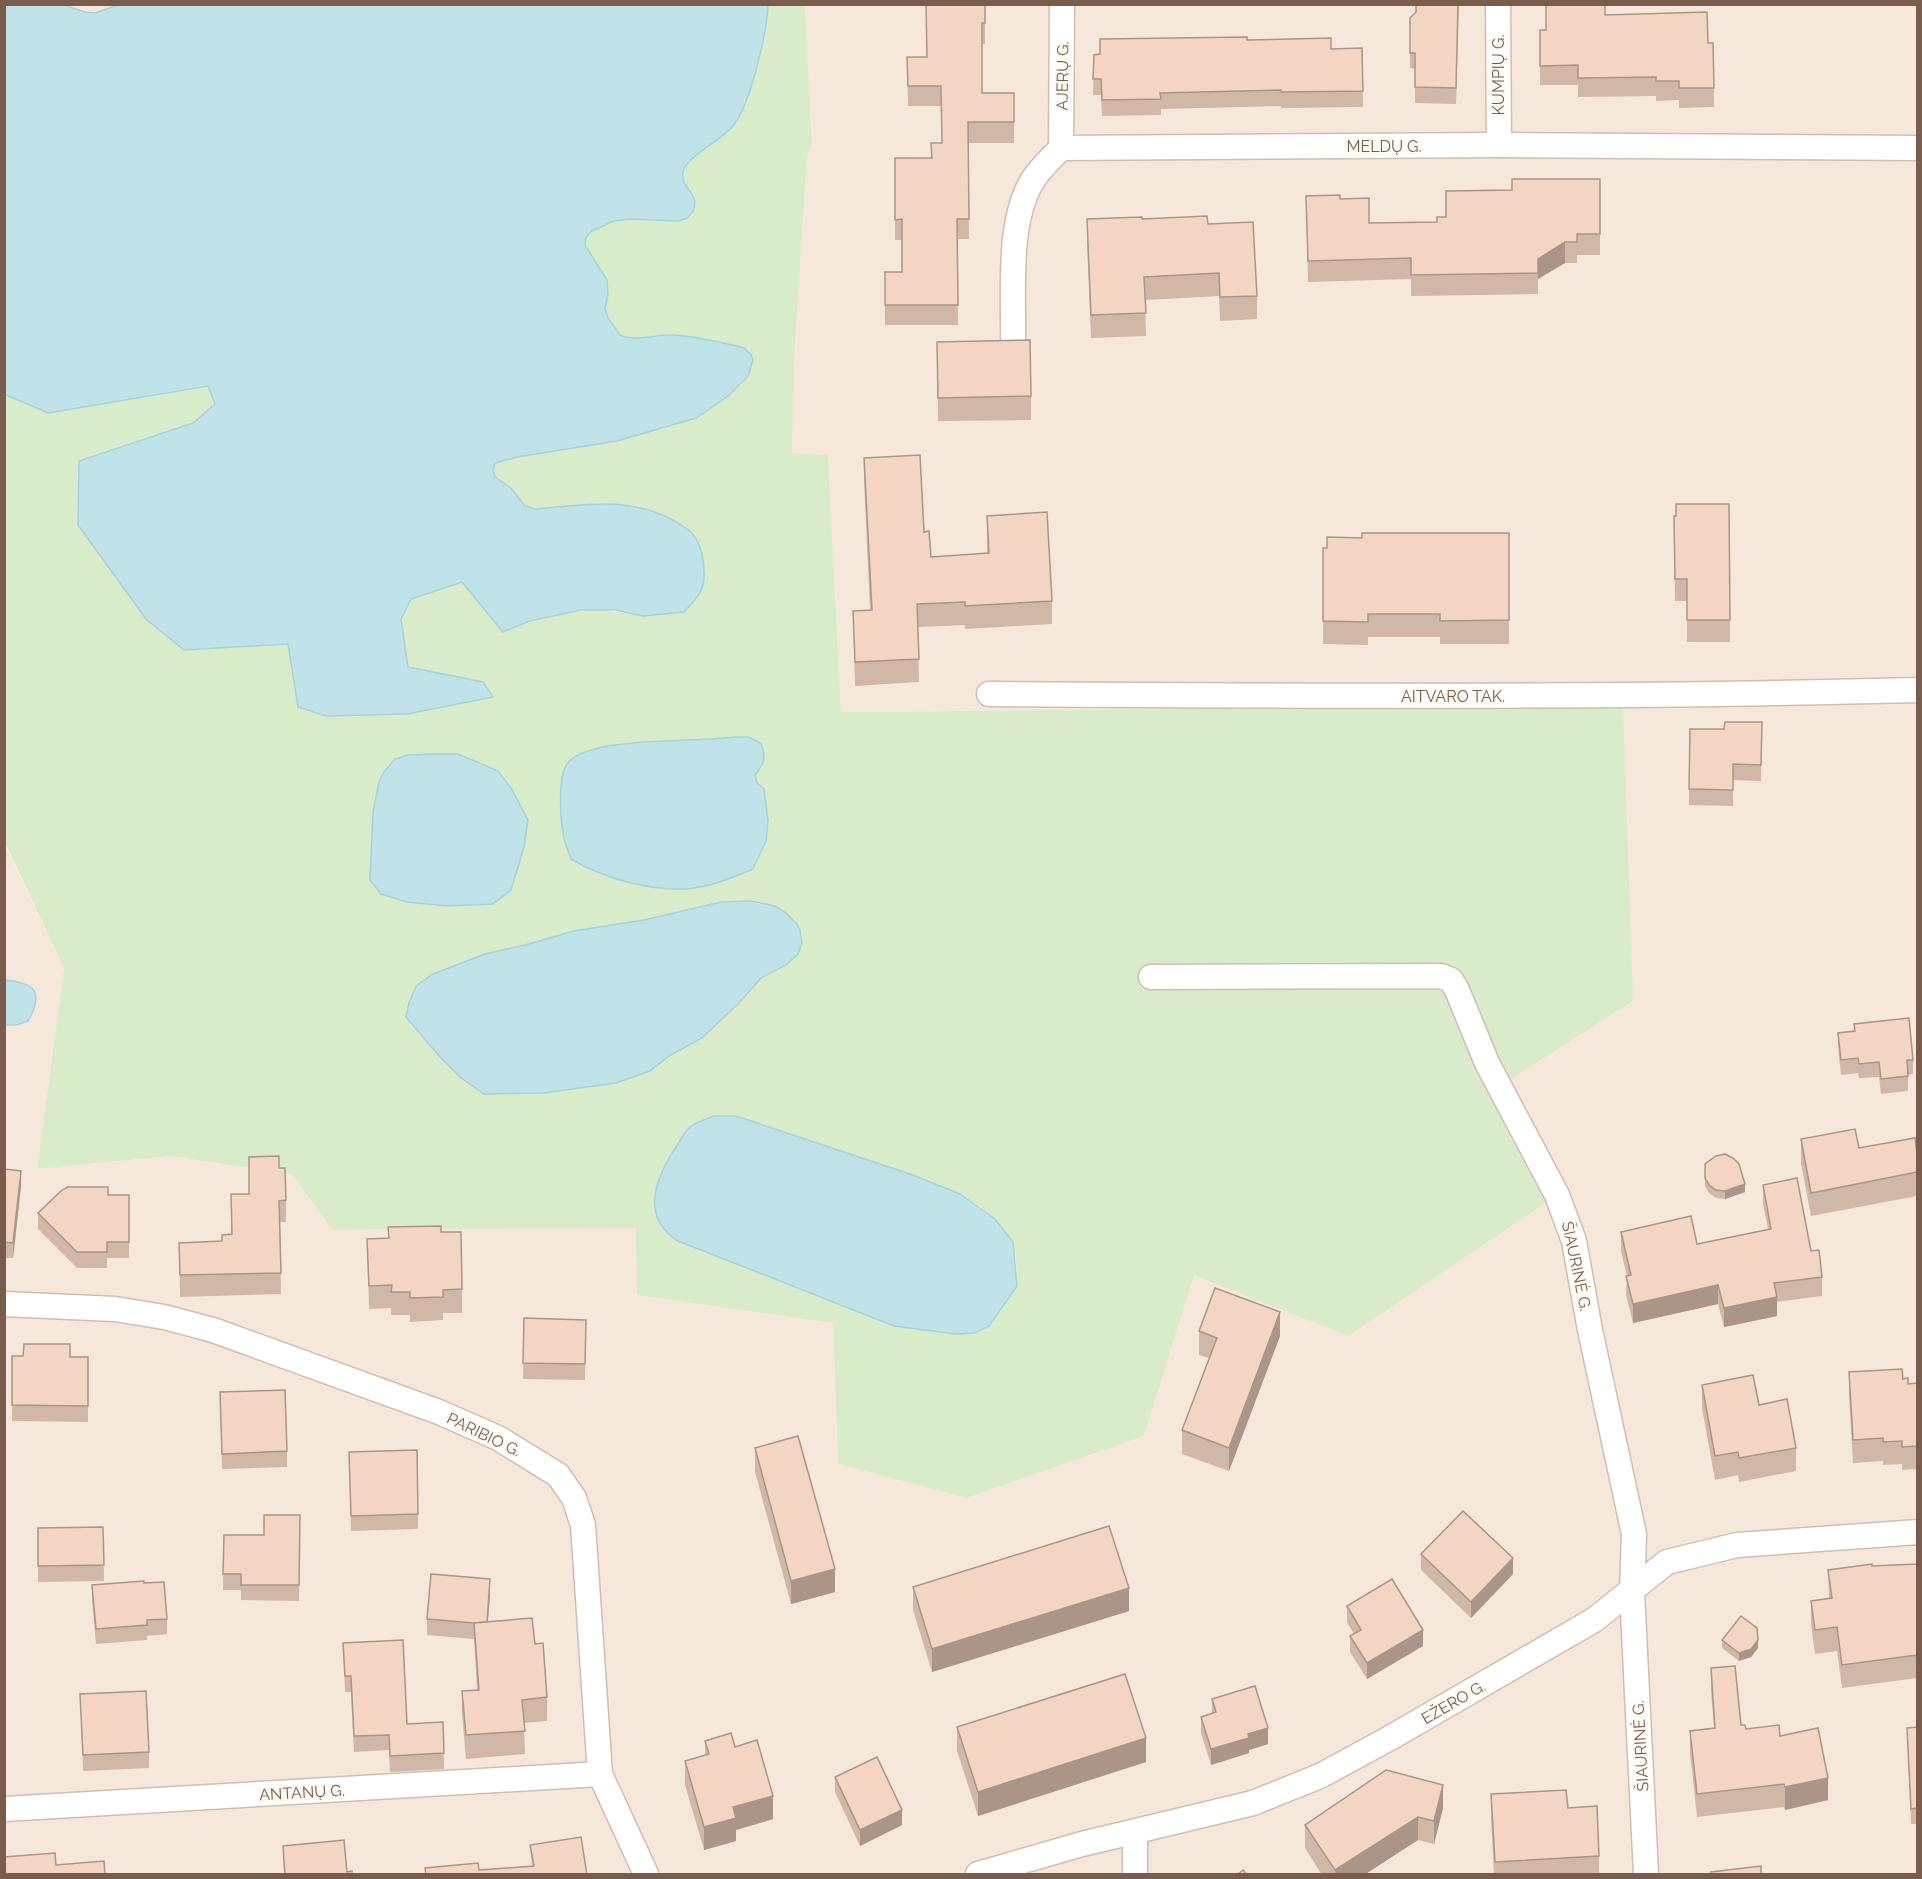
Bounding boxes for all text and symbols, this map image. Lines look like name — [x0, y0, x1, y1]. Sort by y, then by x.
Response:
street label: KUMPIŲ G. — [1489, 35, 1508, 115]
street label: AJERŲ G. — [1052, 41, 1073, 111]
street label: MELDŲ G. — [1346, 137, 1422, 156]
street label: AITVARO TAK. — [1401, 687, 1505, 706]
street label: ŠIAURINĖ G. — [1558, 1219, 1596, 1313]
street label: PARIBIO G. — [444, 1408, 524, 1460]
street label: EŽERO G. — [1417, 1676, 1489, 1728]
street label: ŠIAURINĖ G. — [1628, 1700, 1652, 1792]
street label: ANTANŲ G. — [259, 1781, 345, 1804]

